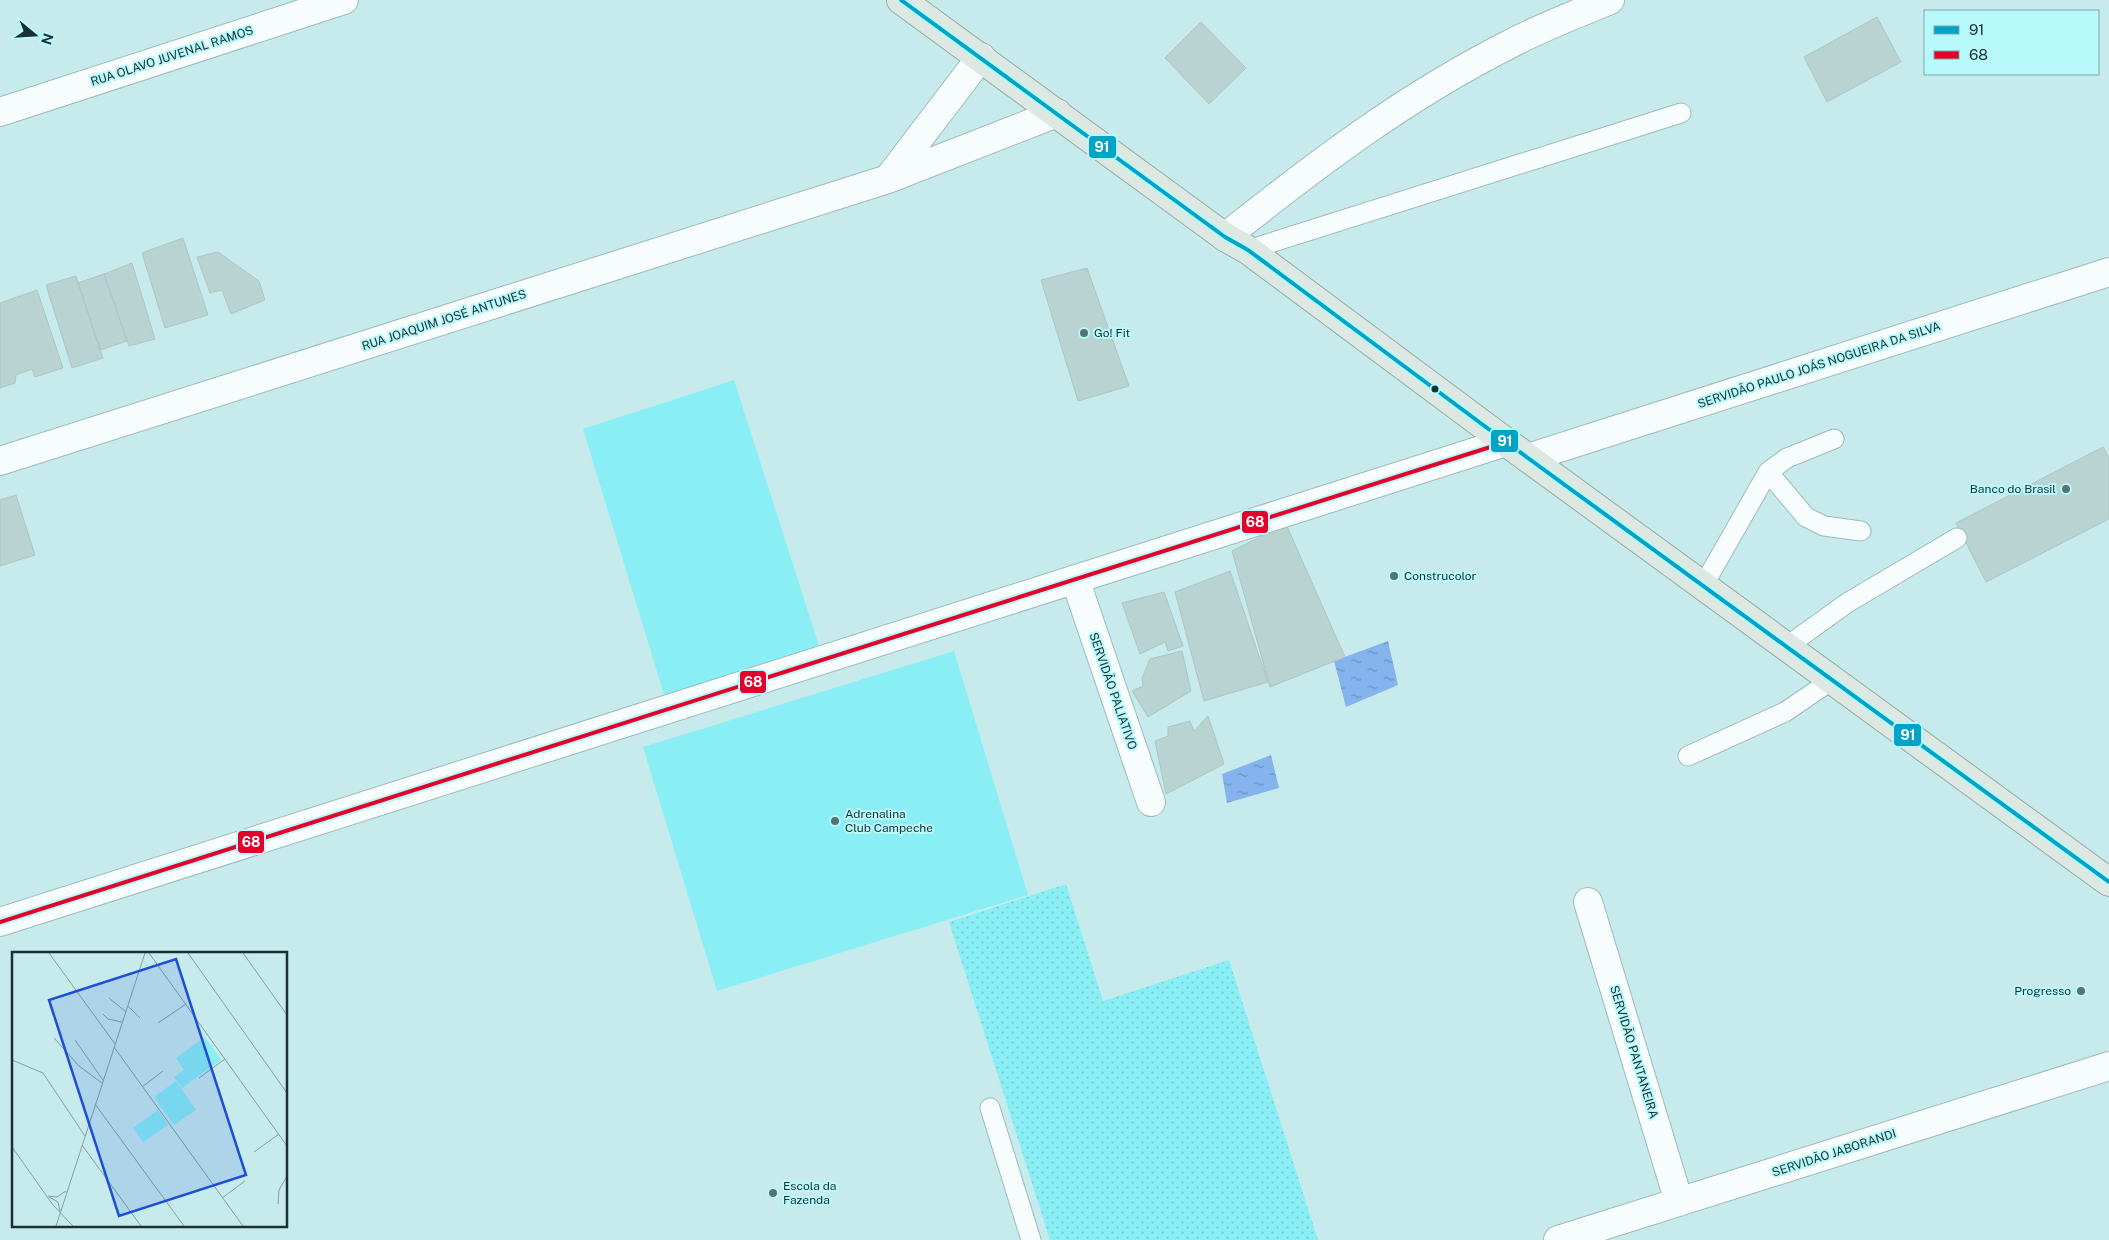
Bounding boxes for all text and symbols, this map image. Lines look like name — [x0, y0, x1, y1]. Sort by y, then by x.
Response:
north arrow — [10, 10, 60, 60]
legend — [1924, 10, 2099, 75]
text: 91 — [1969, 21, 1984, 38]
street label: RUA OLAVO JUVENAL RAMOS — [89, 23, 255, 89]
text: N — [38, 31, 57, 47]
text: 68 — [1969, 46, 1988, 63]
line badge: 91 — [1088, 135, 1117, 159]
text: 91 — [1094, 139, 1110, 155]
street label: RUA JOAQUIM JOSÉ ANTUNES — [360, 287, 528, 353]
street label: SERVIDÃO PAULO JOÁS NOGUEIRA DA SILVA — [1696, 319, 1943, 411]
place label: Go! Fit — [1094, 326, 1131, 340]
marker: Go! Fit — [1078, 327, 1090, 339]
unlabelled marker — [1430, 384, 1440, 394]
line badge: 91 — [1490, 429, 1519, 453]
text: 91 — [1497, 433, 1513, 449]
place label: Banco do Brasil — [1970, 482, 2056, 496]
marker: Banco do Brasil — [2060, 483, 2072, 495]
line badge: 68 — [1241, 510, 1269, 534]
text: 68 — [1246, 514, 1264, 530]
place label: Construcolor — [1404, 569, 1477, 583]
marker: Construcolor — [1388, 570, 1400, 582]
street label: SERVIDÃO PALIATIVO — [1086, 631, 1140, 752]
line badge: 68 — [739, 670, 767, 694]
text: 68 — [744, 674, 762, 690]
line badge: 91 — [1893, 723, 1922, 747]
text: 91 — [1900, 727, 1916, 743]
place label: Adrenalina Club Campeche — [845, 807, 933, 835]
marker: Adrenalina Club Campeche — [829, 815, 841, 827]
line badge: 68 — [237, 830, 265, 854]
text: 68 — [242, 834, 260, 850]
inset map — [12, 952, 288, 1228]
street label: SERVIDÃO PANTANEIRA — [1607, 984, 1661, 1121]
place label: Progresso — [2014, 984, 2071, 998]
marker: Progresso — [2075, 985, 2087, 997]
street label: SERVIDÃO JABORANDI — [1770, 1126, 1898, 1180]
place label: Escola da Fazenda — [783, 1179, 836, 1207]
marker: Escola da Fazenda — [767, 1187, 779, 1199]

